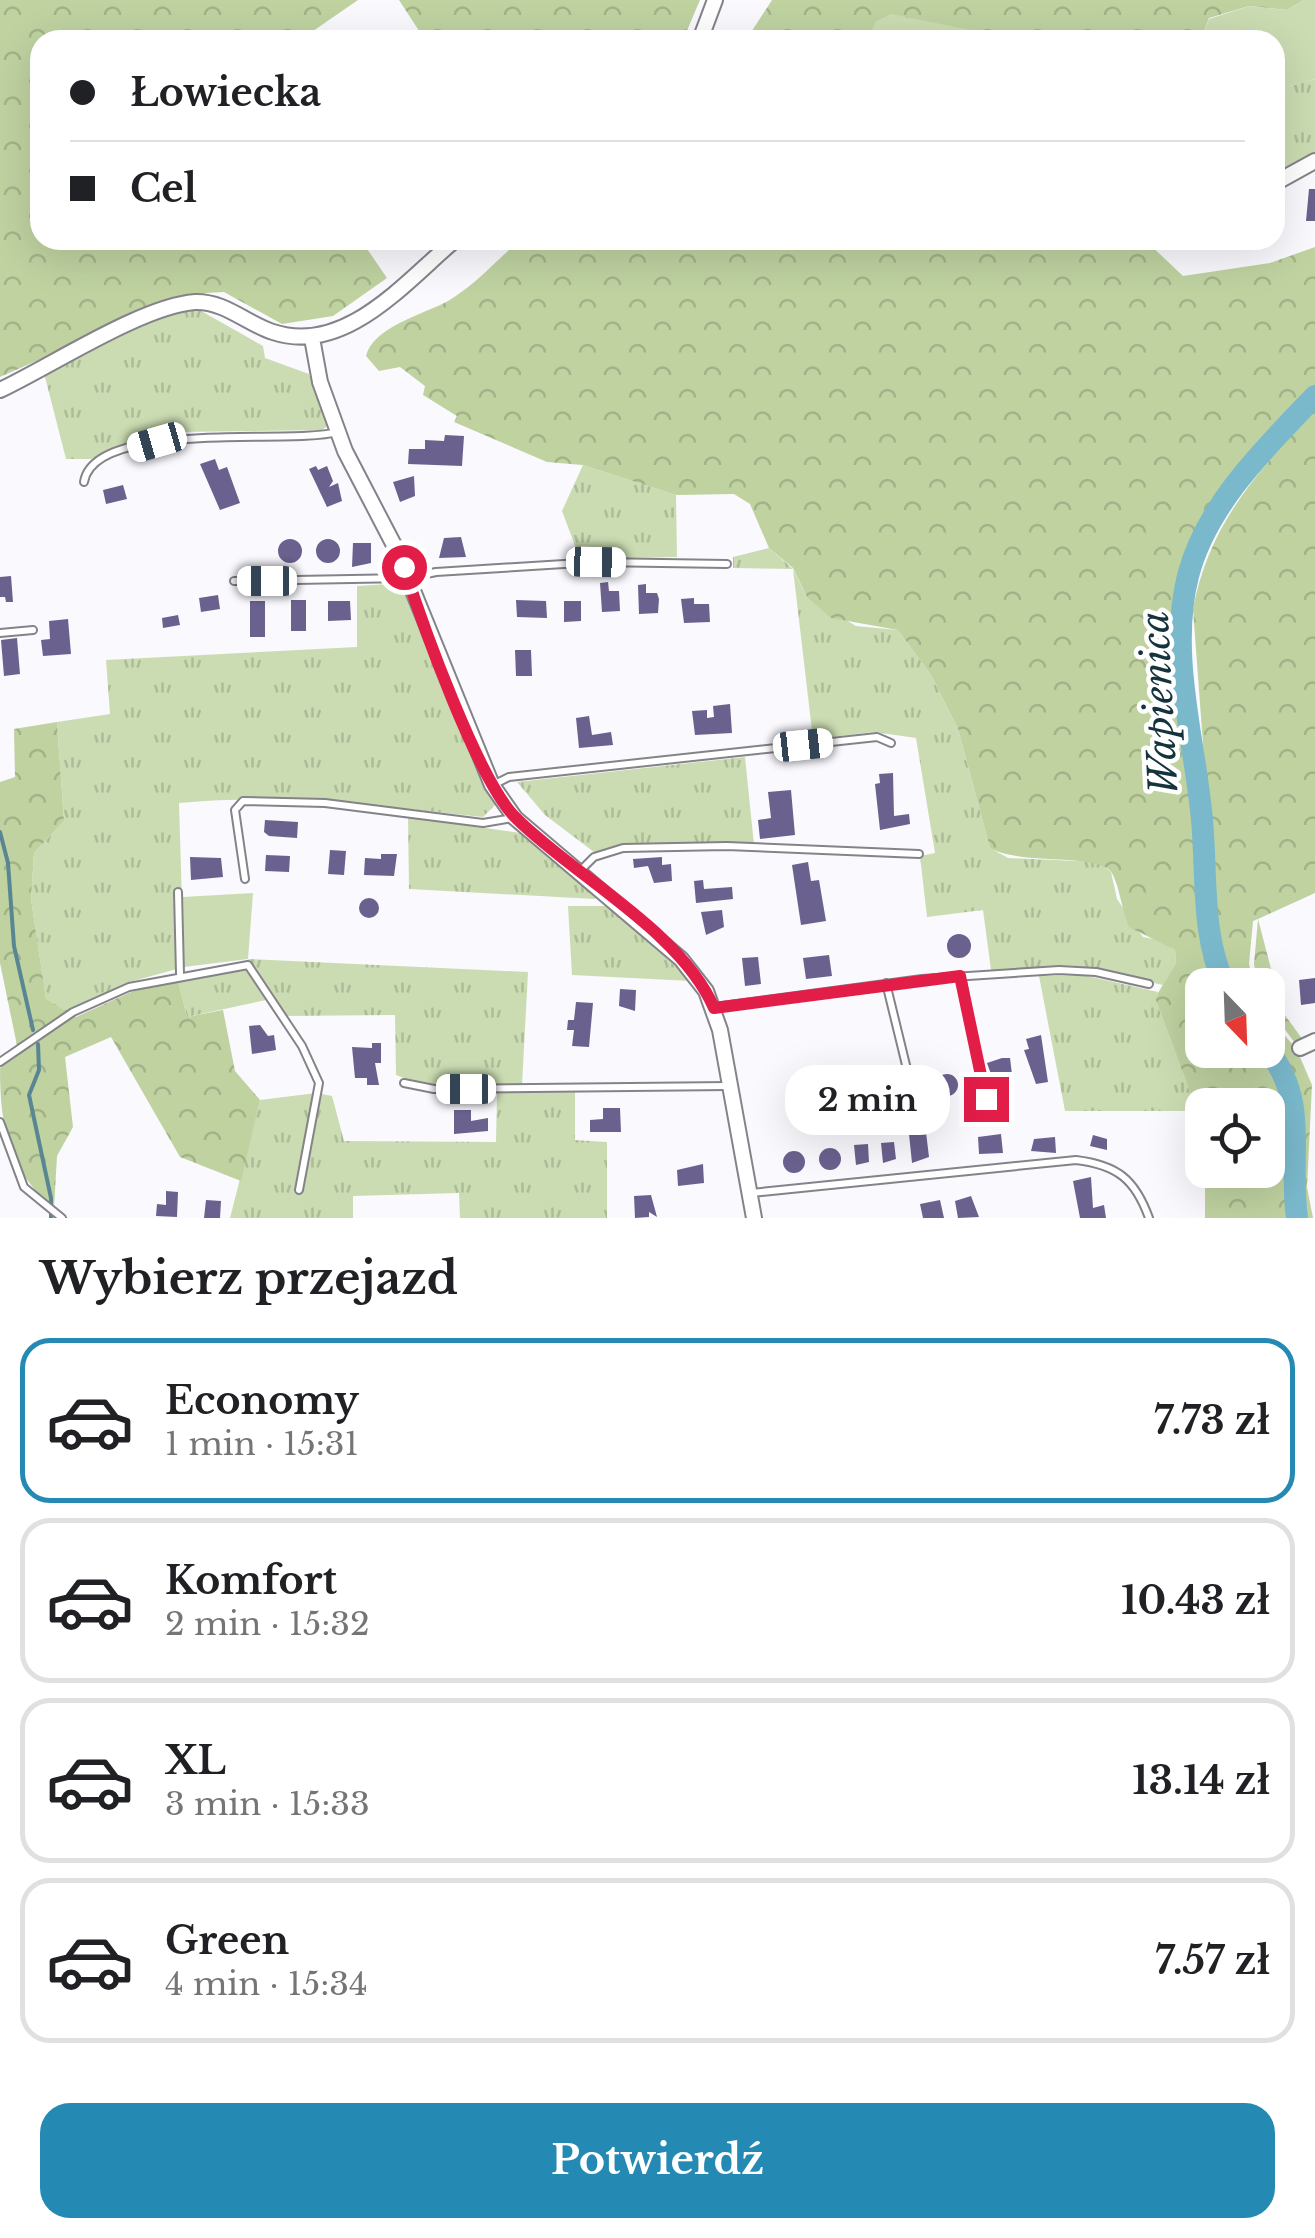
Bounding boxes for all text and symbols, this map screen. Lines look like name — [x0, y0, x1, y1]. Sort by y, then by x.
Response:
text: Łowiecka — [130, 69, 321, 116]
text: Cel — [130, 165, 197, 212]
car — [124, 419, 190, 465]
route start — [382, 545, 427, 590]
car — [566, 546, 626, 578]
car — [237, 566, 297, 596]
water label: Wapienica — [1131, 610, 1187, 796]
car — [772, 727, 834, 763]
north arrow — [1185, 968, 1285, 1068]
map controls — [1185, 968, 1285, 1188]
callout: 2 min — [786, 1064, 951, 1134]
car — [436, 1074, 496, 1104]
route end — [964, 1077, 1009, 1122]
text: 2 min — [818, 1080, 917, 1120]
button: locate — [1185, 1088, 1285, 1188]
text: Wybierz przejazd — [40, 1250, 458, 1306]
icon: car — [45, 1376, 135, 1466]
text: Economy — [165, 1377, 359, 1424]
text: 7.73 zł — [1154, 1397, 1270, 1444]
text: 1 min · 15:31 — [165, 1424, 359, 1464]
icon: car — [45, 1556, 135, 1646]
text: Komfort — [165, 1557, 337, 1604]
text: 10.43 zł — [1121, 1577, 1270, 1624]
text: 2 min · 15:32 — [165, 1604, 370, 1644]
icon: car — [45, 1736, 135, 1826]
text: XL — [165, 1737, 226, 1784]
text: 13.14 zł — [1132, 1757, 1270, 1804]
text: 3 min · 15:33 — [165, 1784, 370, 1824]
icon: car — [45, 1916, 135, 2006]
text: Green — [165, 1917, 289, 1964]
text: 7.57 zł — [1155, 1937, 1270, 1984]
text: 4 min · 15:34 — [165, 1964, 368, 2004]
button: Potwierdź — [40, 2103, 1275, 2218]

